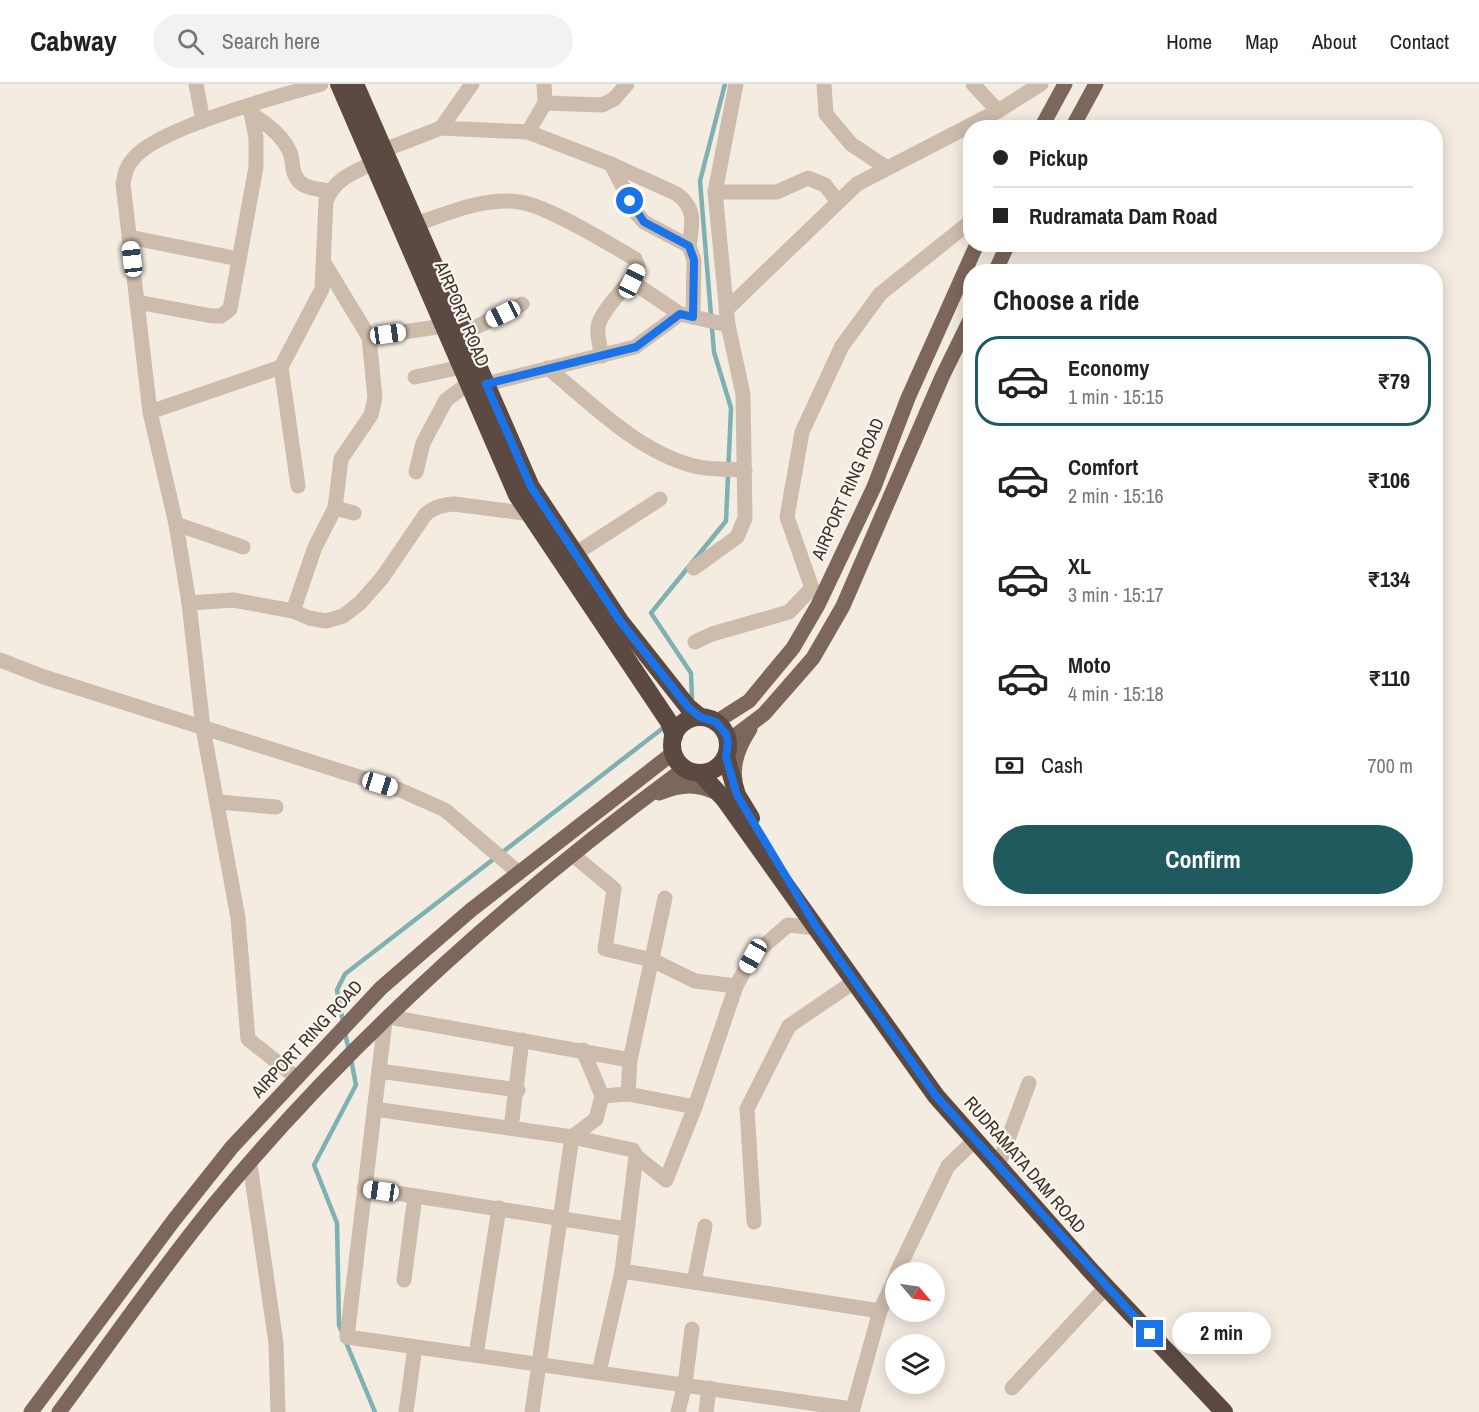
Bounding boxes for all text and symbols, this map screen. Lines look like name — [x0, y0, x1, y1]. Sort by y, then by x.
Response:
search box — [153, 14, 573, 68]
text: Cabway — [30, 22, 117, 60]
icon: search — [174, 25, 207, 58]
text: Search here — [222, 26, 320, 56]
text: Home — [1166, 27, 1212, 56]
text: Map — [1245, 27, 1279, 56]
text: About — [1312, 27, 1357, 56]
text: Contact — [1390, 27, 1449, 56]
text: Pickup — [1029, 143, 1088, 173]
route start — [616, 187, 643, 214]
text: Rudramata Dam Road — [1029, 201, 1217, 231]
car — [121, 240, 143, 278]
street label: AIRPORT ROAD — [429, 257, 496, 370]
car — [616, 261, 648, 301]
text: Choose a ride — [993, 282, 1139, 318]
car — [483, 298, 523, 330]
car — [369, 323, 407, 345]
text: Economy — [1068, 353, 1149, 383]
icon: car — [996, 354, 1050, 408]
text: ₹79 — [1377, 366, 1410, 396]
text: 1 min · 15:15 — [1068, 383, 1164, 410]
street label: AIRPORT RING ROAD — [805, 414, 890, 565]
text: Comfort — [1068, 452, 1138, 482]
icon: car — [996, 453, 1050, 507]
text: ₹106 — [1367, 465, 1410, 495]
text: 2 min · 15:16 — [1068, 482, 1164, 509]
text: XL — [1068, 551, 1091, 581]
icon: car — [996, 552, 1050, 606]
text: ₹134 — [1367, 564, 1410, 594]
text: 3 min · 15:17 — [1068, 581, 1164, 608]
text: Moto — [1068, 650, 1111, 680]
icon: car — [996, 651, 1050, 705]
text: ₹110 — [1368, 663, 1410, 693]
text: 4 min · 15:18 — [1068, 680, 1164, 707]
icon: cash — [993, 749, 1026, 782]
text: Cash — [1041, 750, 1083, 780]
text: 700 m — [1367, 752, 1413, 779]
car — [360, 770, 400, 798]
button: Confirm — [993, 825, 1413, 894]
car — [736, 936, 770, 976]
street label: AIRPORT RING ROAD — [245, 974, 368, 1104]
street label: RUDRAMATA DAM ROAD — [959, 1091, 1092, 1239]
car — [362, 1180, 400, 1202]
north arrow — [885, 1262, 945, 1322]
map controls — [885, 1262, 945, 1394]
callout: 2 min — [1171, 1313, 1270, 1355]
text: 2 min — [1200, 1319, 1243, 1346]
route end — [1136, 1320, 1163, 1347]
button: layers — [885, 1334, 945, 1394]

